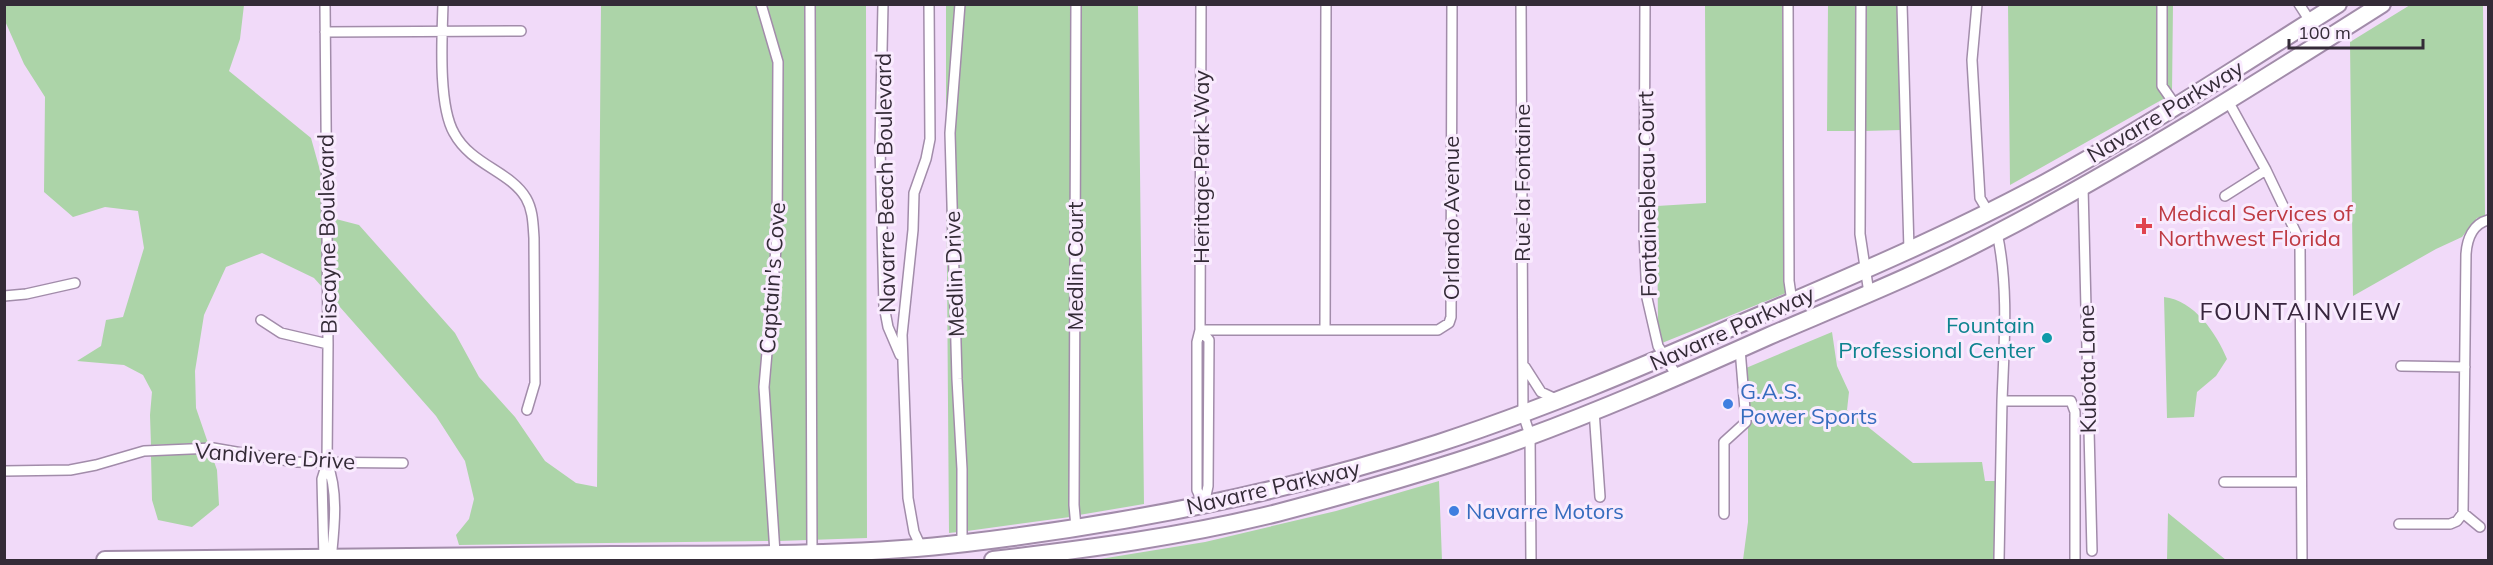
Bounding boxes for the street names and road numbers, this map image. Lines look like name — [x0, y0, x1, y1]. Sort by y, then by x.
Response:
street label: Navarre Beach Boulevard — [869, 53, 901, 313]
street label: Navarre Parkway — [2082, 53, 2248, 169]
street label: Heritage Park Way — [1187, 70, 1215, 264]
street label: Fontainebleau Court — [1631, 90, 1663, 297]
street label: Rue la Fontaine — [1508, 104, 1536, 262]
street label: Biscayne Boulevard — [311, 134, 343, 334]
street label: Orlando Avenue — [1437, 136, 1465, 300]
street label: Captain's Cove — [753, 201, 791, 355]
street label: Medlin Court — [1061, 201, 1089, 330]
street label: Medlin Drive — [938, 210, 970, 338]
street label: Navarre Parkway — [1645, 279, 1819, 377]
street label: Kubota Lane — [2072, 304, 2102, 434]
street label: Vandivere Drive — [194, 436, 356, 476]
street label: Navarre Parkway — [1183, 453, 1363, 521]

